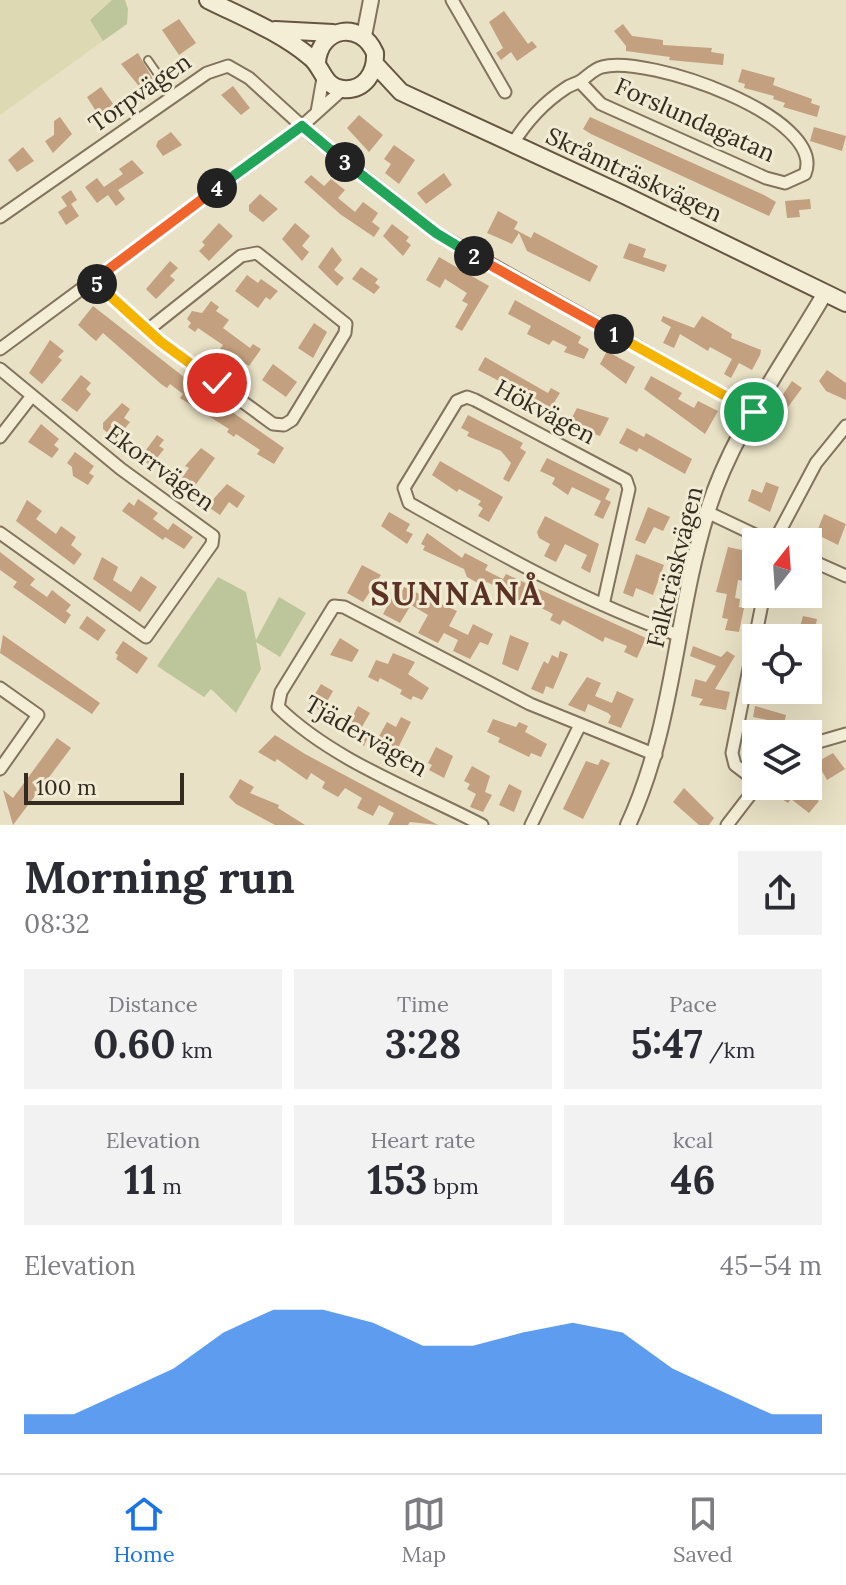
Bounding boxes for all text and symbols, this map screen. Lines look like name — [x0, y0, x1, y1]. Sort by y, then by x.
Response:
street label: Torpvägen — [83, 46, 197, 139]
street label: Forslundagatan — [610, 70, 780, 169]
street label: Skråmträskvägen — [541, 120, 727, 229]
pin: 3 — [325, 142, 365, 182]
text: 3 — [339, 148, 351, 176]
pin: 4 — [197, 168, 237, 208]
text: 4 — [211, 174, 223, 202]
pin: 2 — [454, 236, 494, 276]
text: 2 — [468, 242, 480, 270]
pin: 5 — [77, 264, 117, 304]
text: 5 — [91, 270, 103, 298]
pin: 1 — [594, 314, 634, 354]
text: 1 — [610, 320, 618, 348]
pin — [183, 349, 251, 417]
icon: check — [195, 361, 239, 405]
street label: Hökvägen — [489, 372, 601, 451]
pin — [720, 378, 788, 446]
icon: arrive — [732, 390, 776, 434]
street label: Ekorrvägen — [100, 418, 221, 518]
street label: Falkträskvägen — [640, 483, 709, 651]
north arrow — [742, 528, 822, 608]
map controls — [742, 528, 822, 800]
district label: SUNNANÅ — [370, 572, 544, 614]
button: locate — [742, 624, 822, 704]
street label: Tjädervägen — [299, 688, 433, 783]
button: layers — [742, 720, 822, 800]
scale bar — [24, 769, 184, 805]
text: 100 m — [36, 773, 97, 801]
text: Morning run — [24, 849, 295, 905]
button: share — [738, 851, 822, 935]
text: 08:32 — [24, 907, 90, 940]
text: Distance — [108, 990, 198, 1018]
text: Time — [397, 990, 449, 1018]
text: Pace — [669, 990, 717, 1018]
text: 0.60 — [93, 1018, 176, 1069]
text: 3:28 — [385, 1018, 461, 1069]
text: 5:47 — [631, 1018, 703, 1069]
text: km — [176, 1036, 213, 1064]
text: /km — [703, 1036, 755, 1064]
text: Elevation — [106, 1126, 200, 1154]
text: Heart rate — [371, 1126, 475, 1154]
text: kcal — [673, 1126, 713, 1154]
text: 11 — [124, 1154, 157, 1205]
text: 153 — [367, 1154, 427, 1205]
text: 46 — [671, 1154, 715, 1205]
text: m — [157, 1172, 182, 1200]
text: bpm — [427, 1172, 479, 1200]
text: Elevation — [24, 1249, 136, 1282]
text: 45–54 m — [720, 1249, 822, 1282]
tab: Home — [113, 1492, 175, 1568]
tab: Map — [401, 1492, 446, 1568]
tab: Saved — [673, 1492, 733, 1568]

